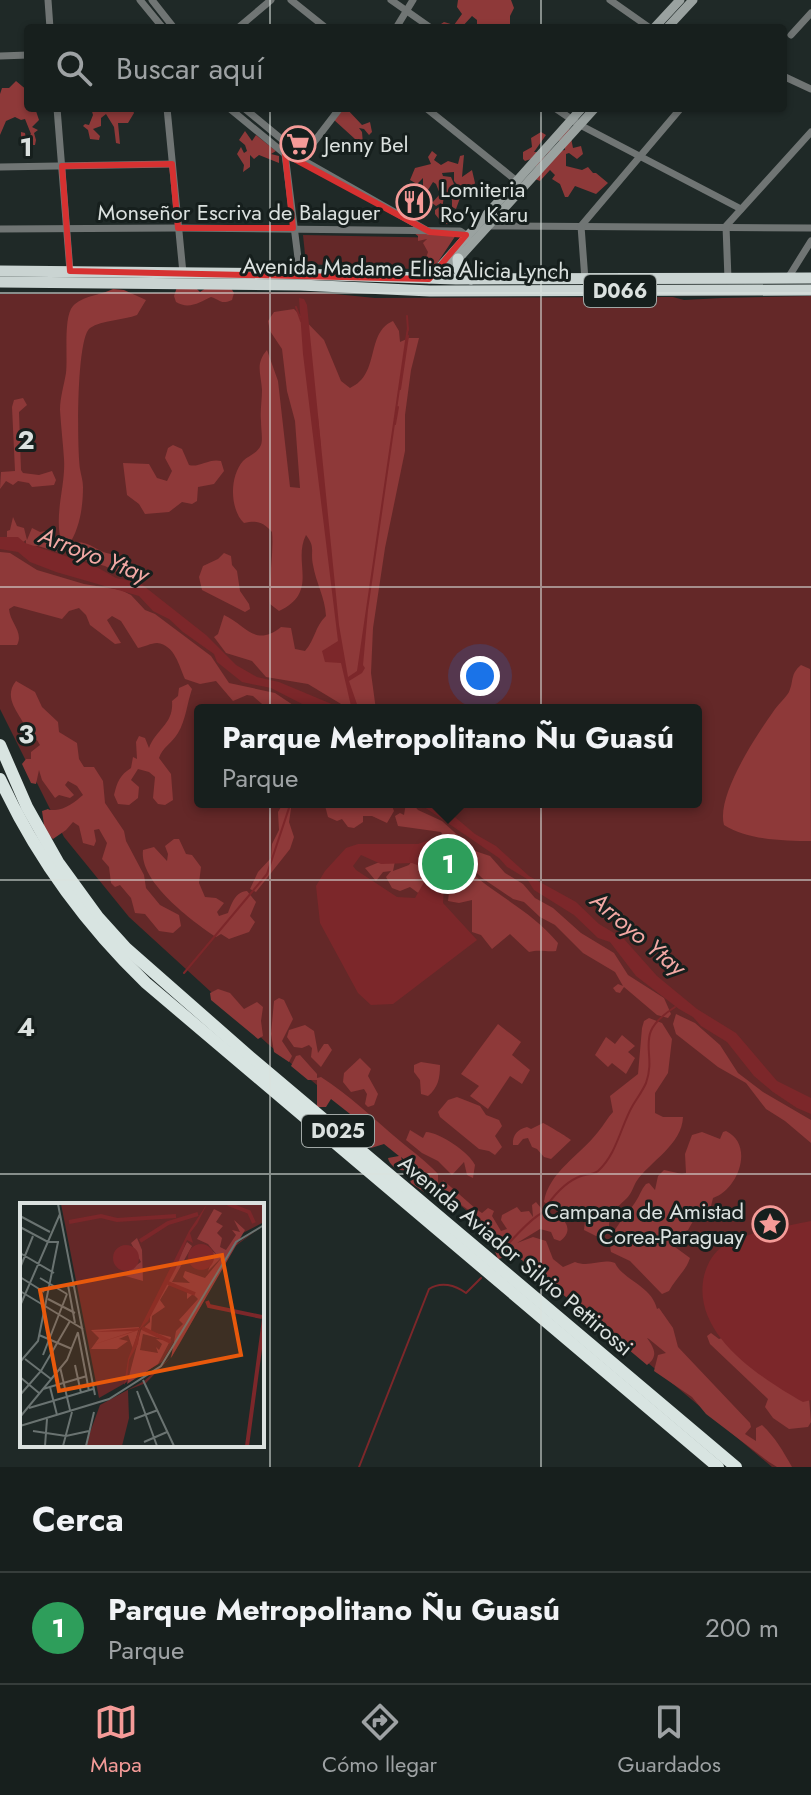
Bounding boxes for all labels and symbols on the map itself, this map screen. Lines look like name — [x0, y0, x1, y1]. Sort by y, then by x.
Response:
supermarket icon: Jenny Bel — [279, 125, 317, 163]
text: 1 — [19, 128, 33, 166]
place label: Jenny Bel — [321, 128, 409, 160]
place label: Lomiteria Ro'y Karu — [440, 173, 528, 230]
restaurant icon: Lomiteria Ro'y Karu — [395, 183, 433, 221]
street label: Monseñor Escriva de Balaguer — [98, 196, 381, 228]
street label: Avenida Madame Elisa Alicia Lynch — [242, 249, 570, 287]
road number: D066 — [584, 275, 656, 307]
text: 2 — [17, 421, 35, 459]
water label: Arroyo Ytay — [33, 517, 156, 592]
your location — [460, 656, 500, 696]
text: 3 — [18, 715, 34, 753]
pin: 1 — [422, 834, 474, 894]
water label: Arroyo Ytay — [582, 883, 695, 985]
text: 4 — [17, 1008, 35, 1046]
road number: D025 — [302, 1115, 374, 1147]
street label: Avenida Aviador Silvio Pettirossi — [392, 1147, 640, 1363]
place label: Campana de Amistad Corea-Paraguay — [544, 1195, 744, 1252]
inset map — [20, 1203, 264, 1447]
place icon: Campana de Amistad Corea-Paraguay — [751, 1205, 789, 1243]

